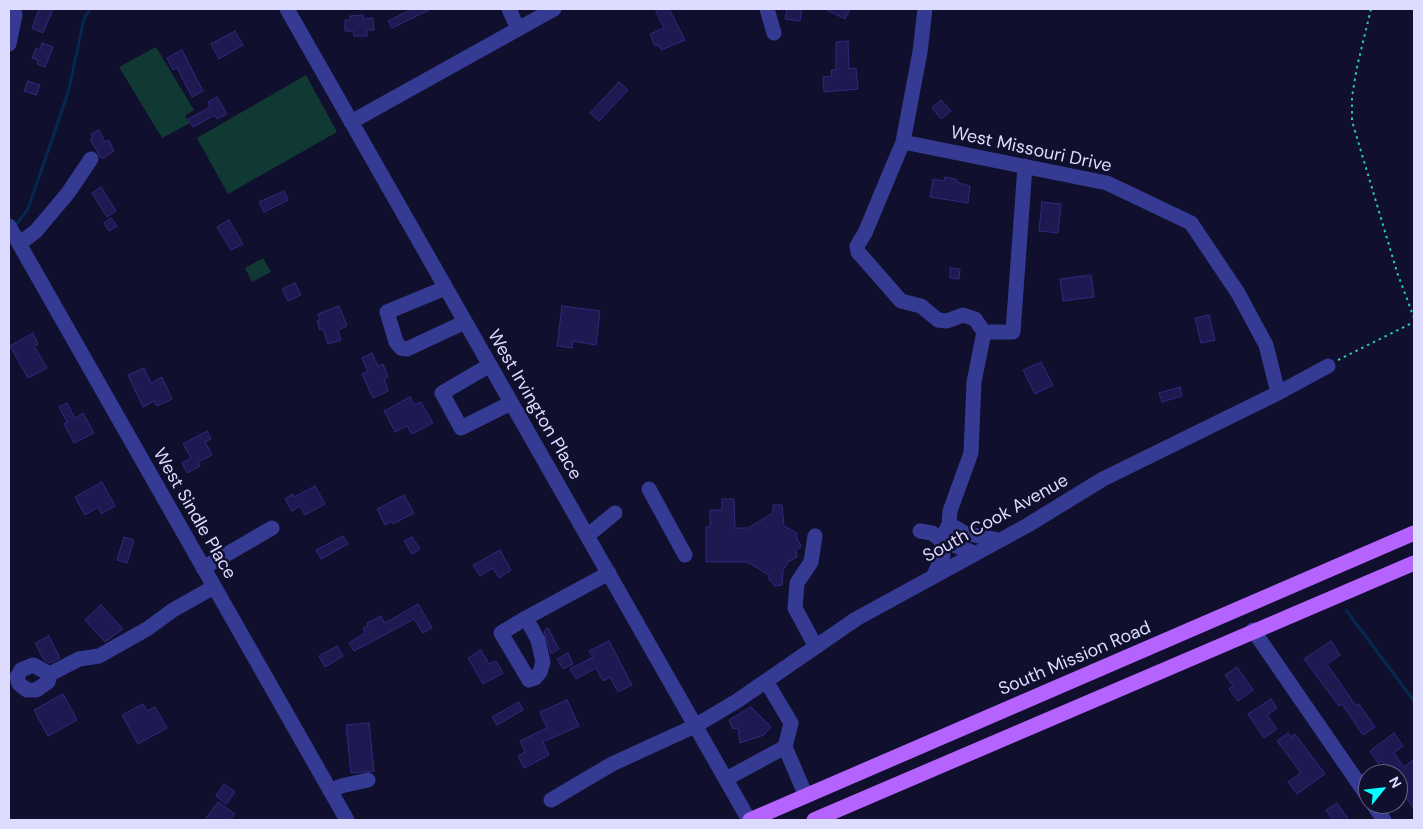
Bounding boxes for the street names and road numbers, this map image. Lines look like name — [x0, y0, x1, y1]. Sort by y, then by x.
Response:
street label: West Missouri Drive — [948, 122, 1114, 178]
street label: West Irvington Place — [482, 326, 586, 484]
street label: West Sindle Place — [148, 445, 240, 583]
street label: South Cook Avenue — [920, 470, 1072, 568]
street label: South Mission Road — [996, 617, 1154, 701]

